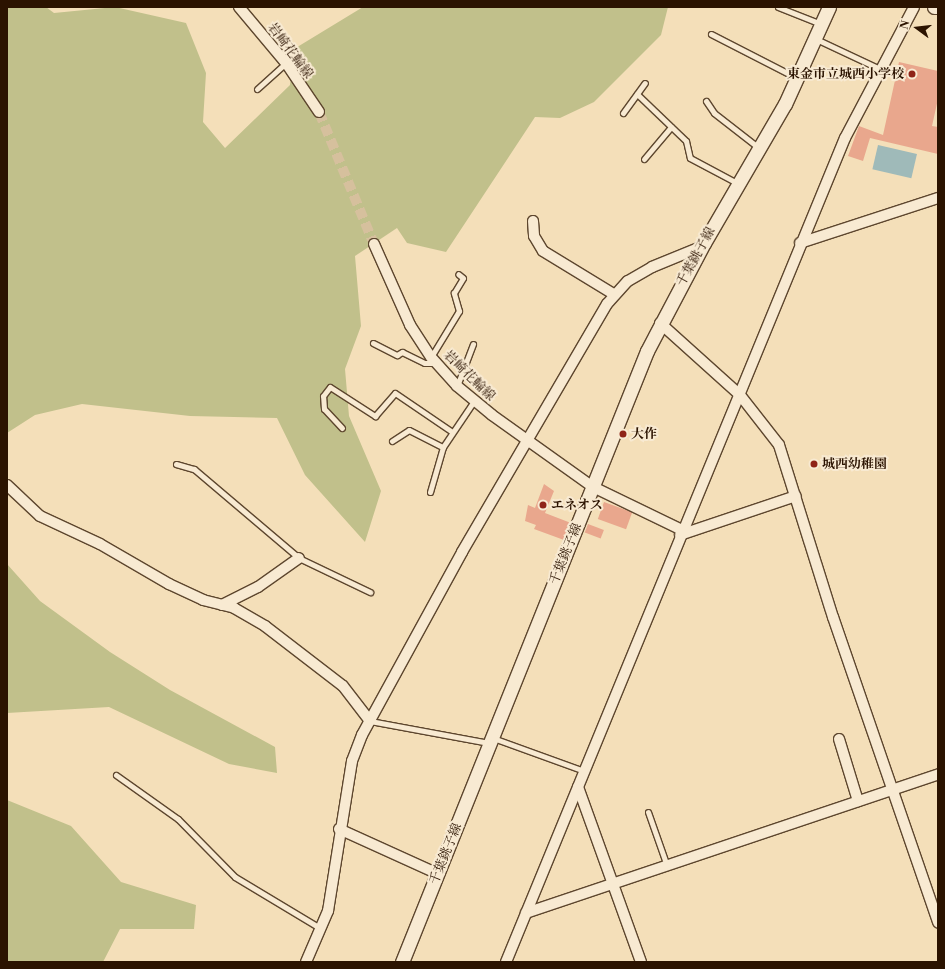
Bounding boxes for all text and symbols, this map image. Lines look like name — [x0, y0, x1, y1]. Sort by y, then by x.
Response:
north arrow — [897, 8, 937, 48]
text: N — [898, 19, 913, 31]
street label: 岩崎花輪線 — [264, 20, 316, 82]
place label: 東金市立城西小学校 — [787, 66, 904, 82]
marker: 東金市立城西小学校 — [907, 69, 917, 79]
street label: 千葉銚子線 — [673, 225, 719, 289]
street label: 岩崎花輪線 — [440, 348, 498, 404]
place label: 大作 — [631, 426, 657, 442]
marker: 大作 — [618, 429, 628, 439]
place label: 城西幼稚園 — [822, 456, 887, 472]
marker: 城西幼稚園 — [809, 459, 819, 469]
place label: エネオス — [551, 497, 603, 513]
marker: エネオス — [538, 500, 548, 510]
street label: 千葉銚子線 — [547, 521, 585, 587]
street label: 千葉銚子線 — [427, 821, 465, 887]

